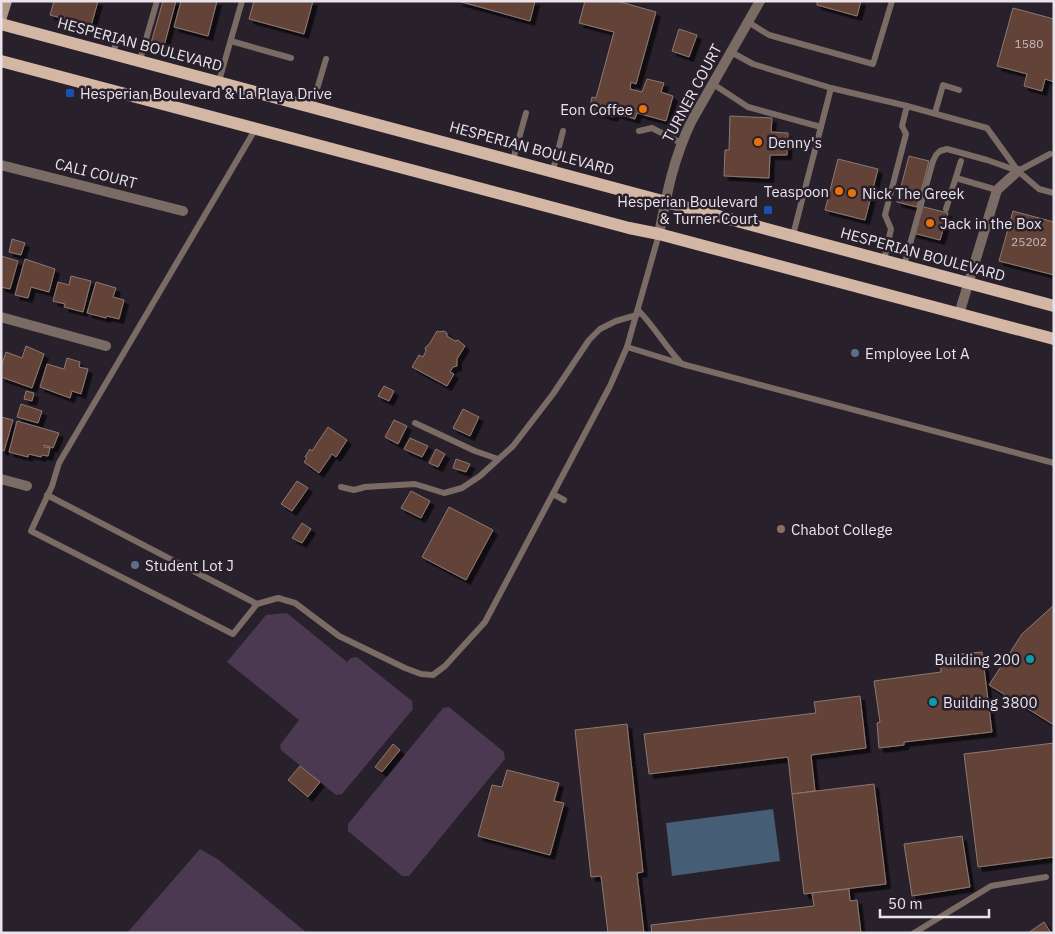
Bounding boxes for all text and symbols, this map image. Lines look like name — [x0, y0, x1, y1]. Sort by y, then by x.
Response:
street label: HESPERIAN BOULEVARD — [56, 13, 224, 75]
house number: 1580 — [1015, 36, 1043, 51]
street label: TURNER COURT — [658, 40, 726, 145]
place label: Hesperian Boulevard & La Playa Drive — [80, 84, 332, 103]
marker: Hesperian Boulevard & La Playa Drive — [64, 87, 76, 99]
place label: Eon Coffee — [560, 100, 633, 119]
marker: Eon Coffee — [637, 103, 649, 115]
street label: HESPERIAN BOULEVARD — [448, 117, 616, 179]
place label: Denny's — [768, 133, 822, 152]
marker: Denny's — [752, 136, 764, 148]
street label: CALI COURT — [53, 154, 139, 192]
place label: Teaspoon — [764, 182, 829, 201]
place label: Nick The Greek — [862, 184, 965, 203]
marker: Teaspoon — [833, 185, 845, 197]
marker: Nick The Greek — [846, 187, 858, 199]
place label: Hesperian Boulevard & Turner Court — [617, 192, 758, 228]
marker: Hesperian Boulevard & Turner Court — [762, 204, 774, 216]
place label: Jack in the Box — [940, 214, 1042, 233]
marker: Jack in the Box — [924, 217, 936, 229]
street label: HESPERIAN BOULEVARD — [839, 223, 1007, 285]
house number: 25202 — [1011, 234, 1047, 249]
place label: Employee Lot A — [865, 344, 970, 363]
marker: Employee Lot A — [849, 347, 861, 359]
place label: Chabot College — [791, 520, 893, 539]
marker: Chabot College — [775, 523, 787, 535]
place label: Student Lot J — [145, 556, 234, 575]
marker: Student Lot J — [129, 559, 141, 571]
place label: Building 200 — [934, 650, 1020, 669]
marker: Building 200 — [1024, 653, 1036, 665]
place label: Building 3800 — [943, 693, 1038, 712]
marker: Building 3800 — [927, 696, 939, 708]
scale bar — [880, 886, 989, 918]
text: 50 m — [888, 894, 923, 913]

